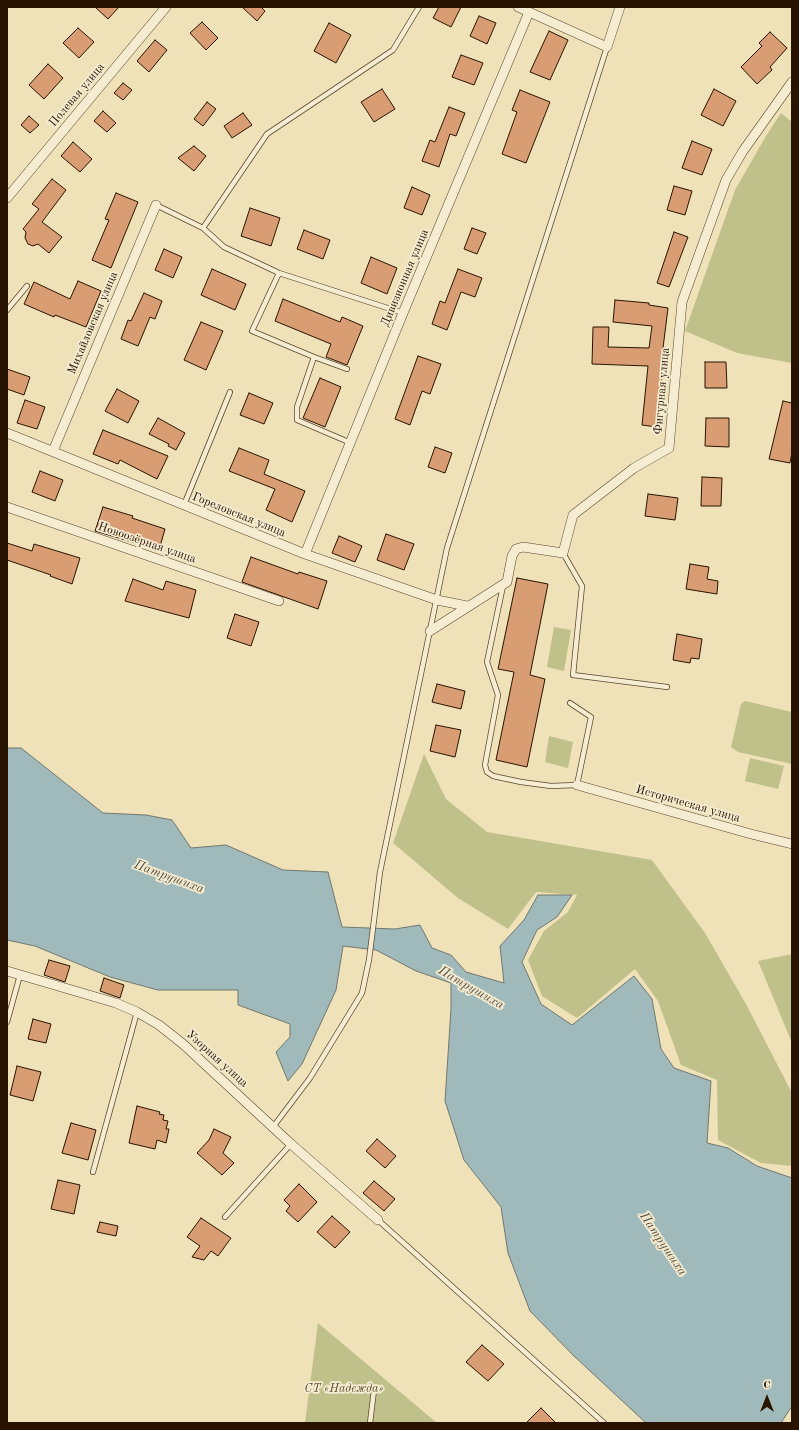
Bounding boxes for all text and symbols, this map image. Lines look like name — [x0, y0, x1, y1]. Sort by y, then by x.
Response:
street label: Полевая улица — [46, 60, 108, 130]
street label: Дивизионная улица — [378, 227, 432, 329]
street label: Михайловская улица — [65, 269, 121, 377]
street label: Фигурная улица — [651, 347, 673, 435]
street label: Гореловская улица — [190, 490, 288, 540]
street label: Новоозёрная улица — [96, 519, 198, 567]
street label: Историческая улица — [634, 782, 742, 826]
water label: Патрушиха — [132, 857, 206, 897]
water label: Патрушиха — [435, 963, 507, 1013]
street label: Узорная улица — [183, 1027, 251, 1091]
water label: Патрушиха — [636, 1209, 690, 1279]
north arrow — [747, 1378, 787, 1418]
text: С — [763, 1380, 771, 1391]
park label: СТ «Надежда» — [304, 1382, 384, 1396]

